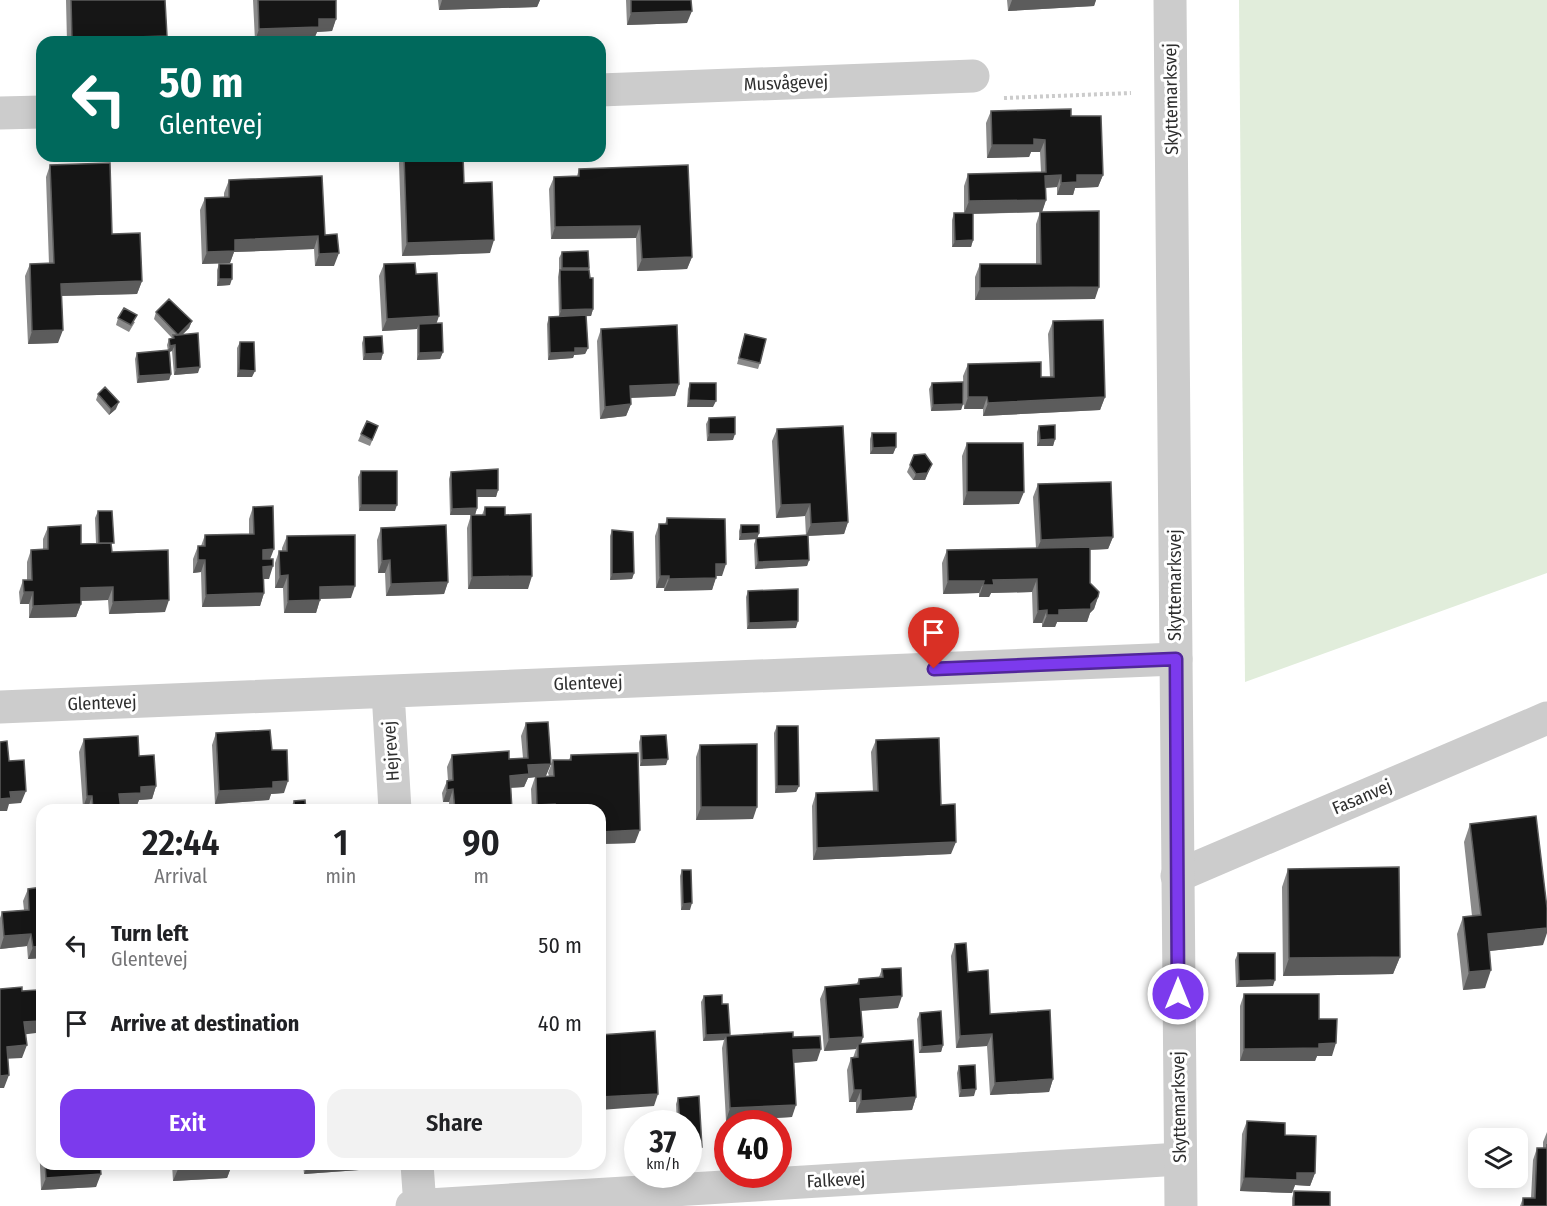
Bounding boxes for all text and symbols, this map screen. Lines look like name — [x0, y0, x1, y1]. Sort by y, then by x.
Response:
street label: Skyttemarksvej — [1159, 43, 1183, 155]
text: 50 m — [159, 58, 243, 108]
icon: left — [60, 60, 138, 138]
street label: Musvågevej — [743, 71, 829, 95]
text: Glentevej — [159, 109, 263, 141]
street label: Skyttemarksvej — [1164, 529, 1186, 641]
pin — [908, 607, 959, 669]
icon: arrive — [917, 616, 950, 649]
street label: Glentevej — [553, 671, 623, 695]
street label: Glentevej — [67, 691, 137, 715]
street label: Hejrevej — [378, 720, 404, 782]
street label: Fasanvej — [1329, 775, 1395, 819]
text: 22:44 — [142, 821, 219, 865]
text: 1 — [333, 821, 348, 865]
text: 90 — [462, 821, 500, 865]
text: Arrival — [154, 864, 207, 888]
text: min — [325, 864, 356, 888]
text: m — [473, 864, 489, 888]
text: Turn left — [111, 920, 189, 947]
icon: left — [60, 929, 93, 962]
text: 50 m — [538, 932, 582, 959]
text: Glentevej — [111, 947, 188, 971]
position arrow — [1146, 962, 1210, 1026]
icon: arrive — [60, 1007, 93, 1040]
text: Arrive at destination — [111, 1010, 299, 1037]
text: 40 m — [538, 1010, 582, 1037]
street label: Skyttemarksvej — [1167, 1051, 1191, 1163]
button: Exit — [60, 1089, 315, 1158]
button: Share — [327, 1089, 582, 1158]
speed limit sign: 40 — [714, 1110, 792, 1188]
text: 37 — [650, 1124, 676, 1160]
map controls — [1468, 1128, 1528, 1188]
button: layers — [1468, 1128, 1528, 1188]
text: km/h — [646, 1155, 680, 1173]
street label: Falkevej — [806, 1167, 866, 1193]

